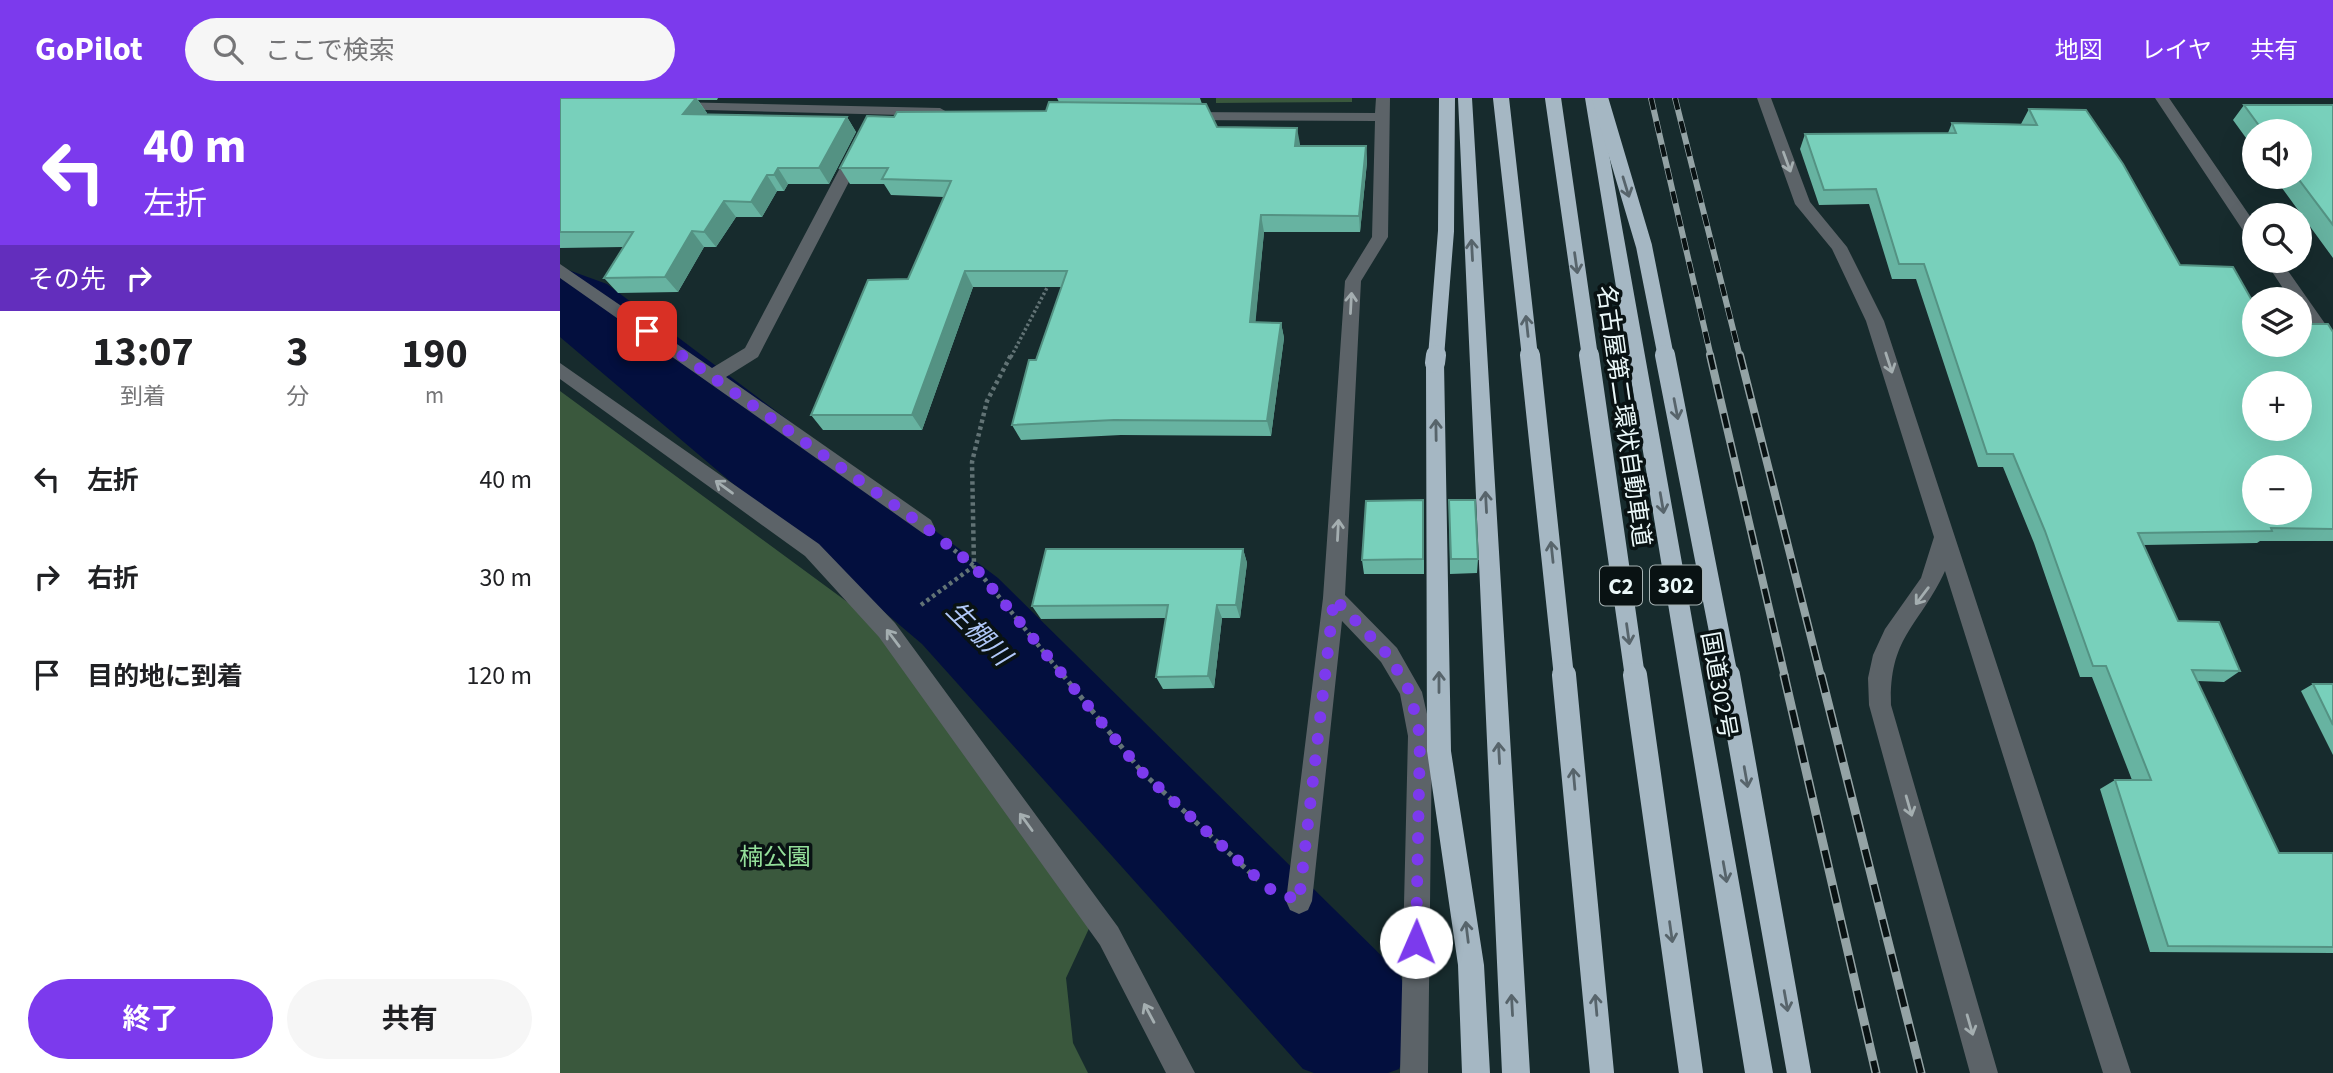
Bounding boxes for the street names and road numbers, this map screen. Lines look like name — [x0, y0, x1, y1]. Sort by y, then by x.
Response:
street label: 名古屋第二環状自動車道 — [1588, 283, 1659, 549]
road number: 302 — [1650, 565, 1702, 604]
road number: C2 — [1600, 566, 1642, 606]
street label: 国道302号 — [1692, 629, 1745, 741]

